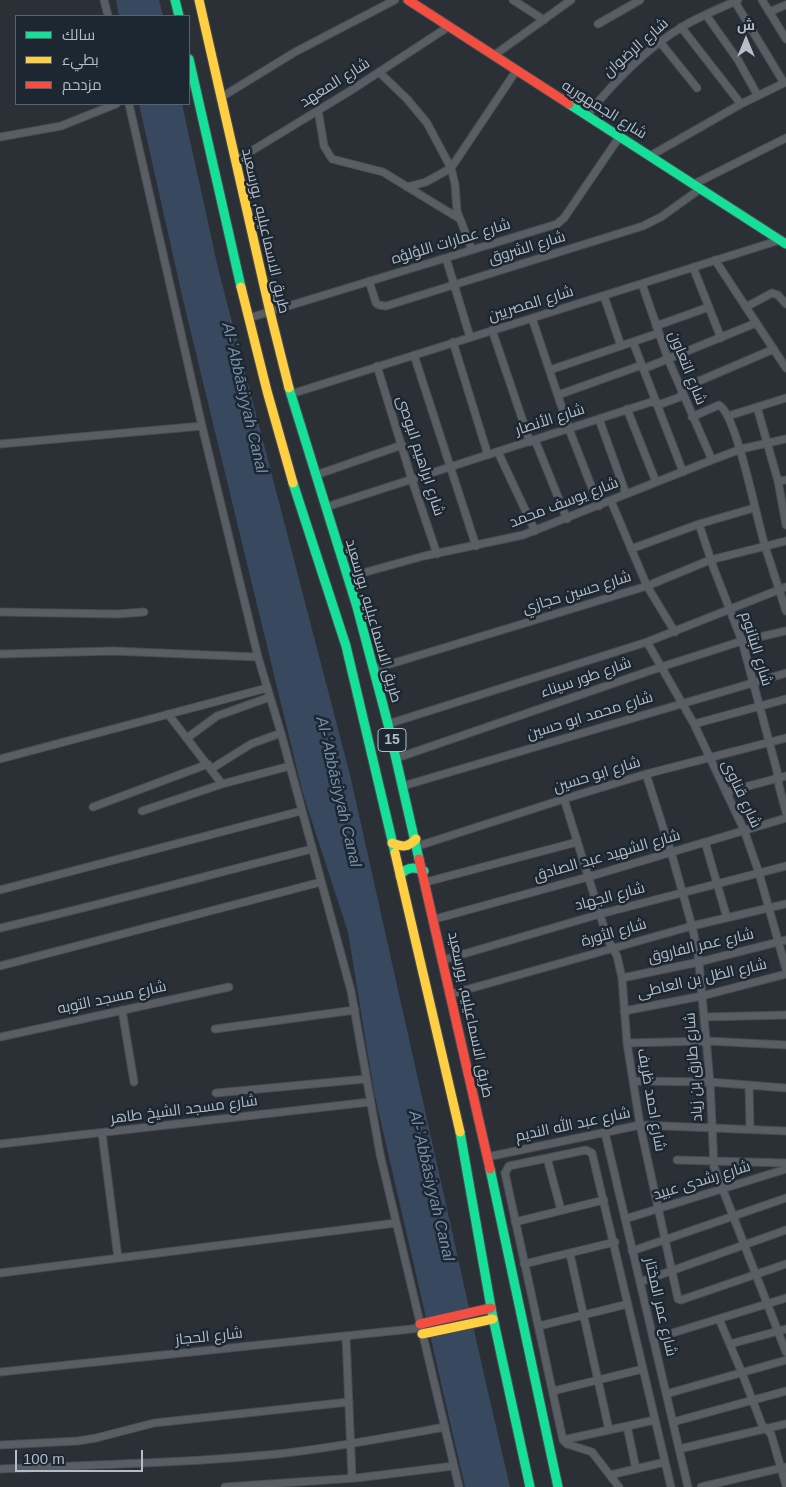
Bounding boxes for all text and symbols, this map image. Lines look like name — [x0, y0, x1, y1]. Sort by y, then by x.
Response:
legend — [15, 15, 190, 105]
street label: شارع الرضوان — [600, 15, 672, 81]
north arrow — [721, 15, 771, 65]
text: ش — [737, 17, 755, 33]
text: سالك — [62, 26, 95, 43]
text: بطيء — [62, 51, 99, 68]
street label: شارع المعهد — [297, 54, 373, 112]
text: مزدحم — [62, 76, 102, 93]
street label: شارع الجمهوريه — [558, 77, 650, 143]
street label: طريق الاسماعيليه, بورسعيد — [237, 146, 293, 316]
street label: شارع عمارات اللؤلؤه — [389, 215, 513, 269]
street label: شارع الشروق — [486, 228, 568, 268]
street label: شارع المصريين — [486, 282, 576, 326]
water label: Al-ʿAbbāsiyyah Canal — [217, 321, 271, 475]
street label: شارع التعاون — [664, 329, 710, 407]
street label: شارع ابراهيم البوصى — [392, 394, 448, 518]
street label: شارع الأنصار — [513, 400, 587, 440]
street label: شارع يوسف محمد — [507, 474, 621, 532]
street label: طريق الاسماعيليه, بورسعيد — [341, 537, 405, 705]
street label: شارع حسين حجازي — [520, 568, 634, 618]
street label: شارع البتانوم — [736, 610, 776, 688]
street label: شارع طور سيناء — [538, 654, 634, 702]
street label: شارع محمد ابو حسين — [525, 688, 655, 744]
water label: Al-ʿAbbāsiyyah Canal — [311, 715, 365, 869]
road number: 15 — [378, 728, 406, 752]
street label: شارع ابو حسين — [551, 753, 643, 797]
street label: شارع قناوى — [717, 757, 765, 831]
street label: شارع الشهيد عبد الصادق — [532, 826, 682, 886]
street label: شارع الجهاد — [573, 879, 647, 915]
street label: شارع الثورة — [579, 915, 649, 951]
street label: شارع عمر الفاروق — [646, 925, 756, 967]
street label: طريق الاسماعيليه, بورسعيد — [444, 930, 496, 1100]
street label: شارع الظل بن العاطى — [635, 955, 769, 1003]
street label: شارع مسجد التوبه — [56, 978, 168, 1018]
street label: شارع طارق بن زياد — [681, 1012, 707, 1122]
street label: شارع احمد ظريف — [633, 1047, 669, 1153]
street label: شارع مسجد الشيخ طاهر — [109, 1092, 259, 1128]
street label: شارع عبد الله النديم — [514, 1104, 632, 1146]
water label: Al-ʿAbbāsiyyah Canal — [404, 1109, 458, 1263]
street label: شارع رشدى عبيد — [651, 1158, 753, 1204]
street label: شارع عمر المختار — [640, 1256, 680, 1358]
street label: شارع الحجاز — [174, 1325, 244, 1349]
scale bar — [18, 1440, 145, 1472]
text: 100 m — [23, 1450, 65, 1467]

